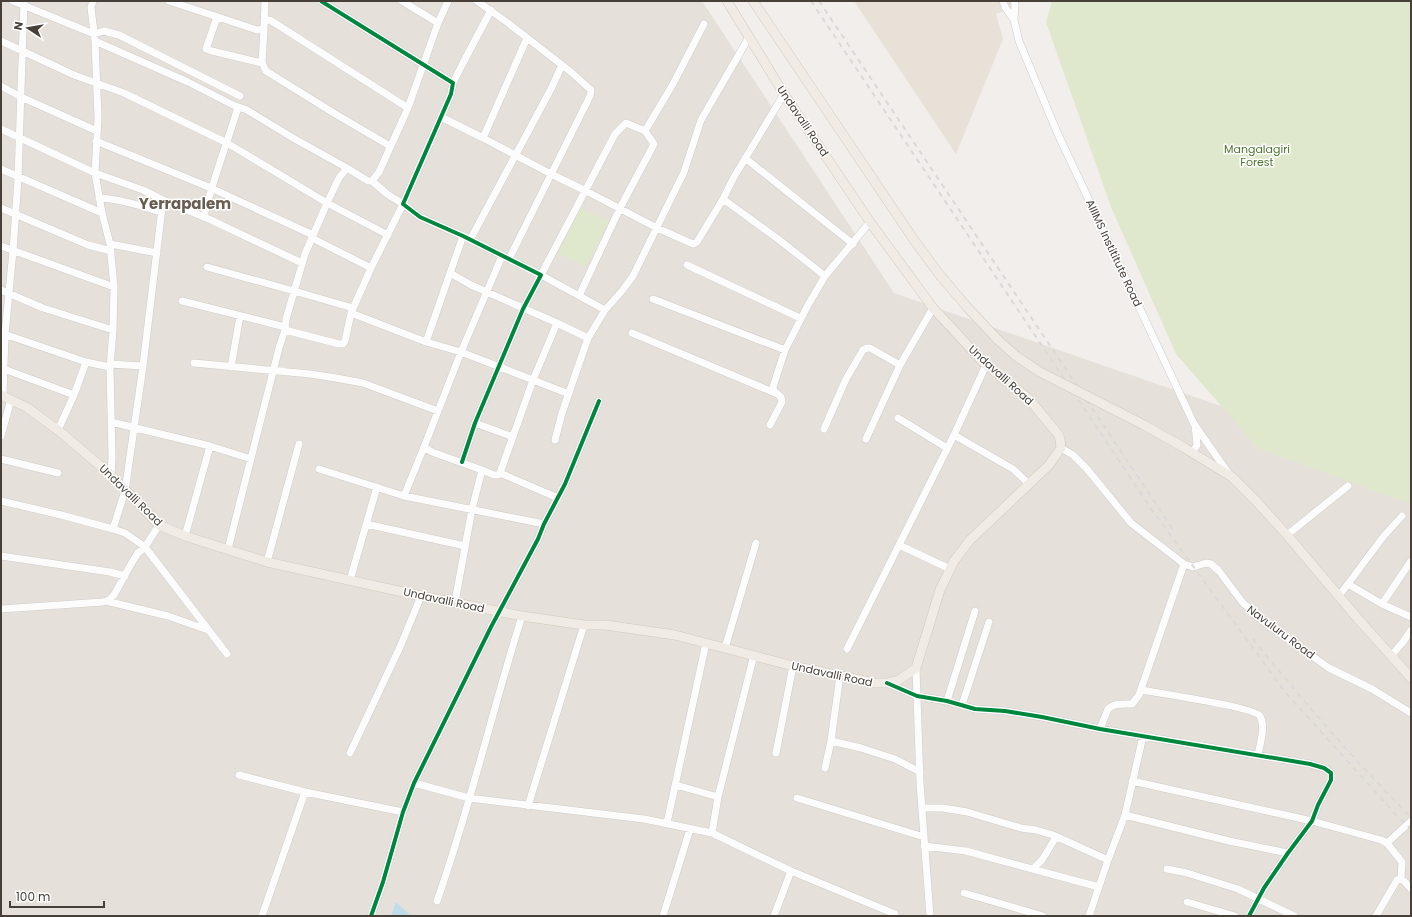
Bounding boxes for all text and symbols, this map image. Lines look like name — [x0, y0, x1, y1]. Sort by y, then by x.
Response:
north arrow — [8, 8, 48, 48]
text: N — [10, 20, 27, 32]
street label: Undavalli Road — [773, 82, 833, 160]
park label: Mangalagiri Forest — [1224, 141, 1290, 170]
district label: Yerrapalem — [139, 193, 231, 214]
street label: AIIIMS Instititute Road — [1082, 197, 1146, 309]
street label: Undavalli Road — [965, 341, 1037, 409]
street label: Undavalli Road — [96, 461, 166, 529]
street label: Undavalli Road — [402, 584, 486, 616]
street label: Navuluru Road — [1244, 601, 1318, 663]
street label: Undavalli Road — [790, 658, 874, 690]
scale bar — [10, 883, 104, 909]
text: 100 m — [16, 888, 50, 905]

